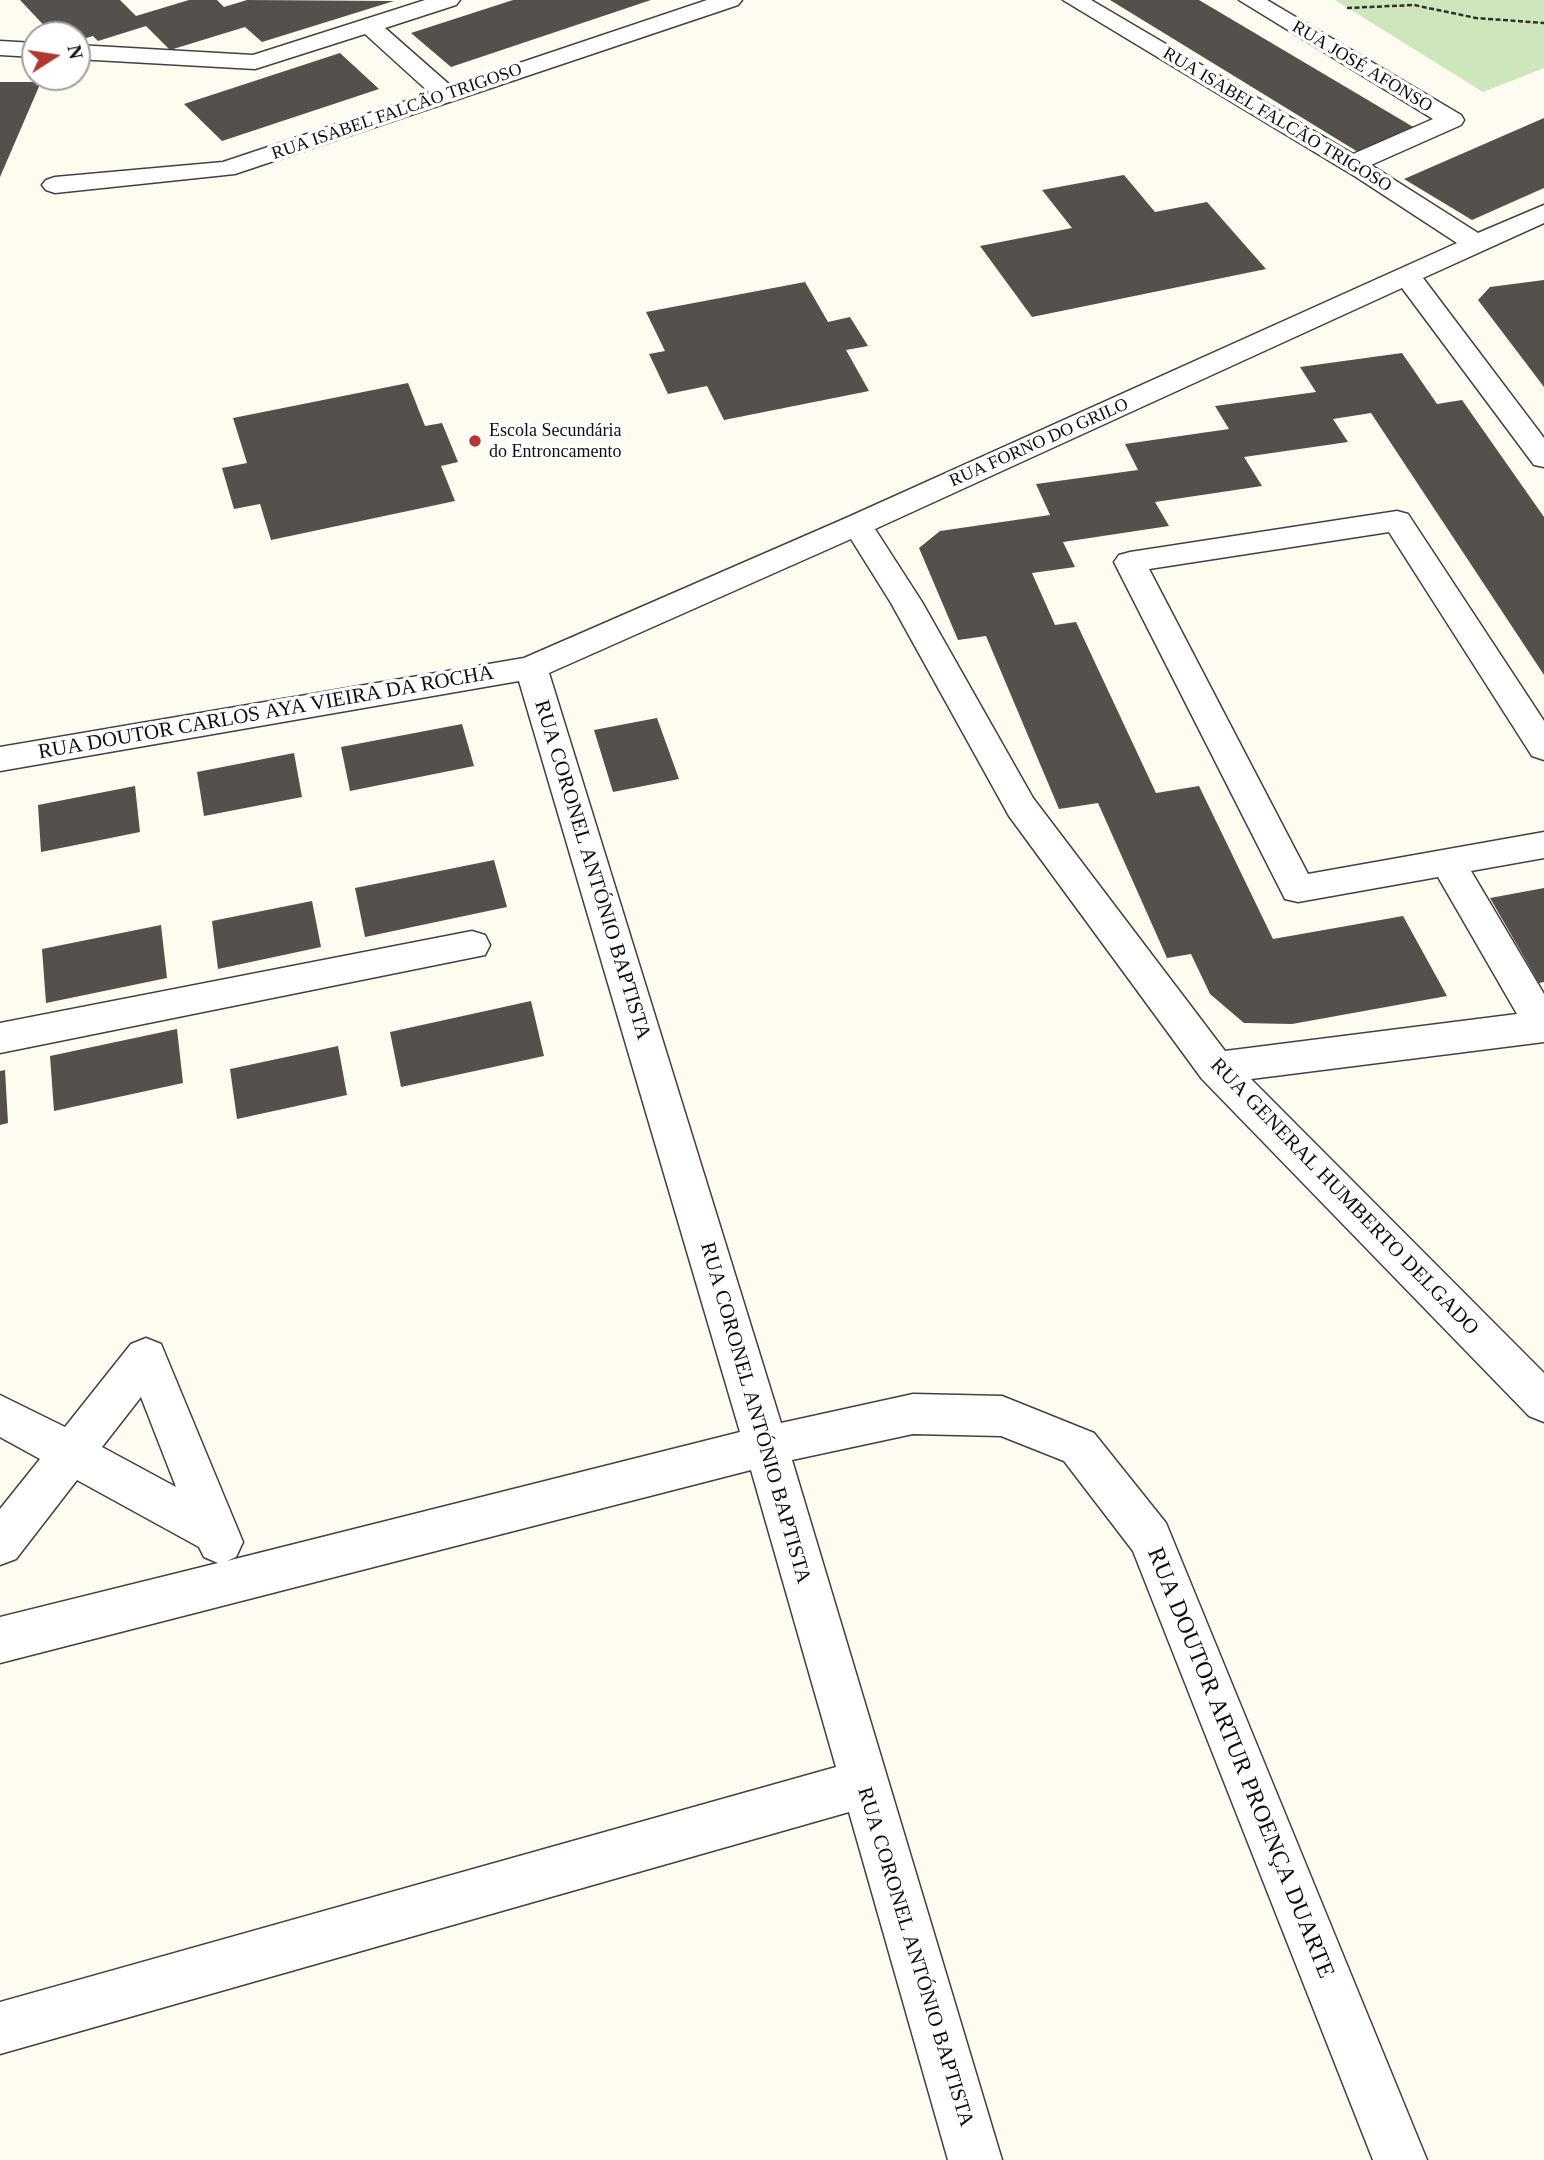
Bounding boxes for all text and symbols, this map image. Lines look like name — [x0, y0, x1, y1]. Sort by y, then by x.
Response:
street label: RUA JOSÉ AFONSO — [1288, 17, 1436, 117]
north arrow — [21, 21, 91, 91]
text: N — [63, 43, 87, 61]
street label: RUA ISABEL FALCÃO TRIGOSO — [1159, 43, 1395, 197]
street label: RUA ISABEL FALCÃO TRIGOSO — [269, 59, 525, 165]
street label: RUA FORNO DO GRILO — [946, 394, 1132, 492]
place label: Escola Secundária do Entroncamento — [489, 420, 621, 462]
marker: Escola Secundária do Entroncamento — [467, 433, 483, 449]
street label: RUA DOUTOR CARLOS AYA VIEIRA DA ROCHA — [36, 660, 496, 766]
street label: RUA CORONEL ANTÓNIO BAPTISTA — [528, 697, 656, 1043]
street label: RUA GENERAL HUMBERTO DELGADO — [1204, 1053, 1484, 1341]
street label: RUA CORONEL ANTÓNIO BAPTISTA — [694, 1240, 816, 1586]
street label: RUA DOUTOR ARTUR PROENÇA DUARTE — [1140, 1543, 1340, 1983]
street label: RUA CORONEL ANTÓNIO BAPTISTA — [851, 1784, 979, 2130]

